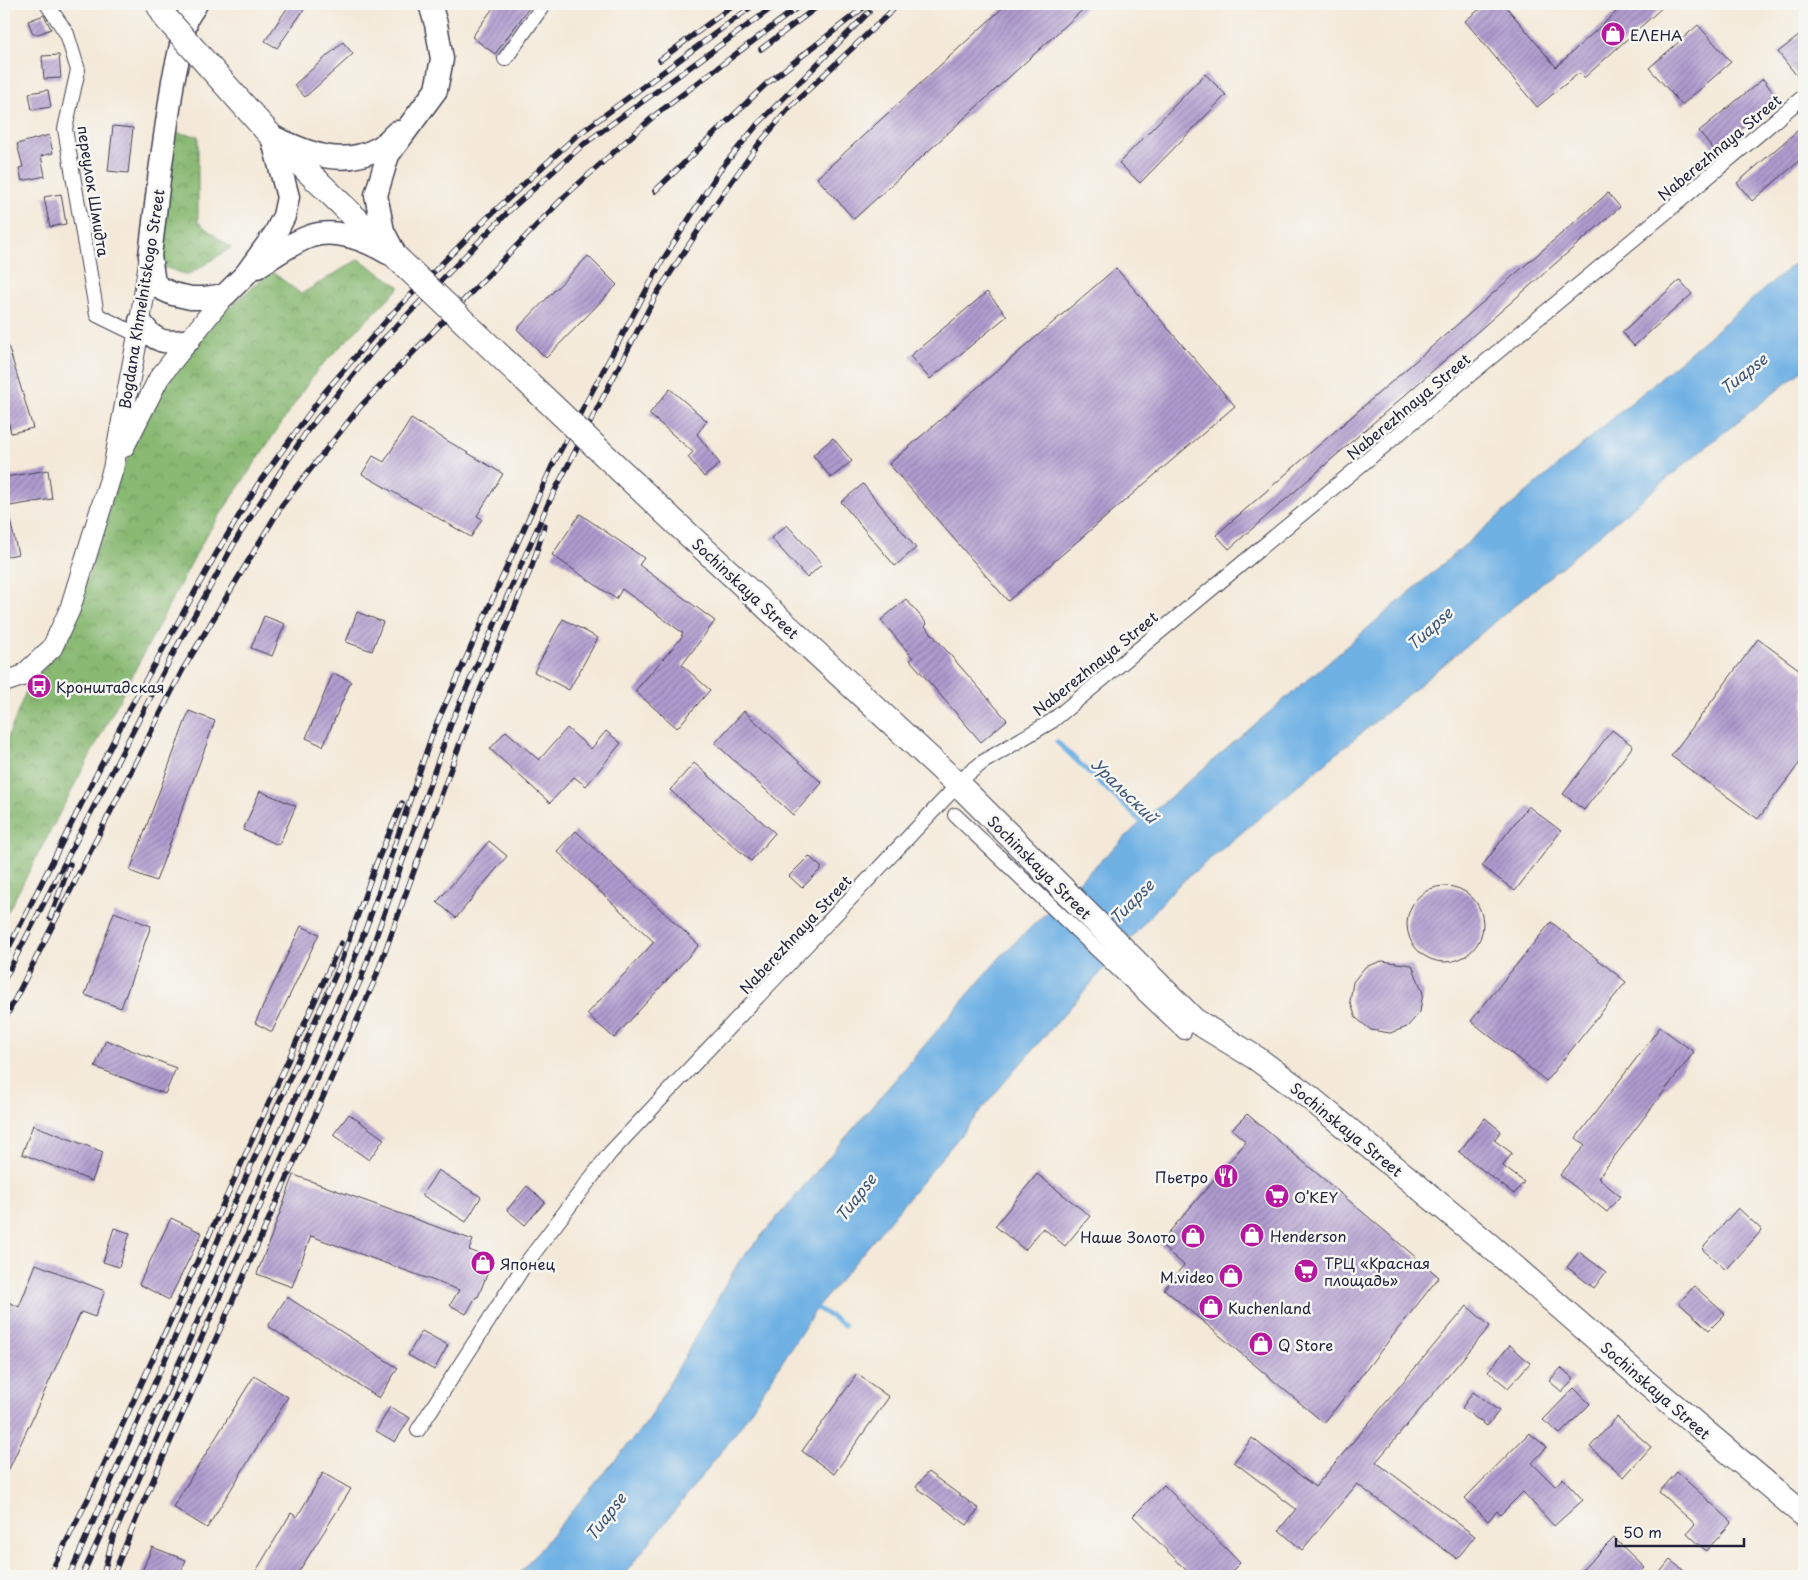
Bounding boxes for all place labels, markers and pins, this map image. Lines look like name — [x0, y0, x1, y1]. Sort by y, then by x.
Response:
shop icon: ЕЛЕНА — [1600, 21, 1626, 47]
place label: ЕЛЕНА — [1630, 23, 1683, 46]
bus stop icon: Кронштадская — [26, 673, 52, 699]
place label: Кронштадская — [56, 675, 165, 698]
restaurant icon: Пьетро — [1213, 1163, 1239, 1189]
place label: Пьетро — [1155, 1165, 1208, 1188]
supermarket icon: O’KEY — [1264, 1183, 1290, 1209]
place label: O’KEY — [1294, 1185, 1339, 1208]
shop icon: Henderson — [1239, 1222, 1265, 1248]
shop icon: Наше Золото — [1180, 1223, 1206, 1249]
place label: Henderson — [1270, 1224, 1346, 1247]
place label: Наше Золото — [1080, 1225, 1176, 1248]
shop icon: Японец — [470, 1250, 496, 1276]
place label: ТРЦ «Красная площадь» — [1324, 1251, 1430, 1291]
place label: Японец — [500, 1252, 555, 1275]
supermarket icon: ТРЦ «Красная площадь» — [1293, 1258, 1319, 1284]
shop icon: M.video — [1218, 1263, 1244, 1289]
place label: M.video — [1160, 1265, 1214, 1288]
shop icon: Kuchenland — [1198, 1294, 1224, 1320]
place label: Kuchenland — [1228, 1296, 1311, 1319]
shop icon: Q Store — [1248, 1331, 1274, 1357]
place label: Q Store — [1278, 1333, 1333, 1356]

